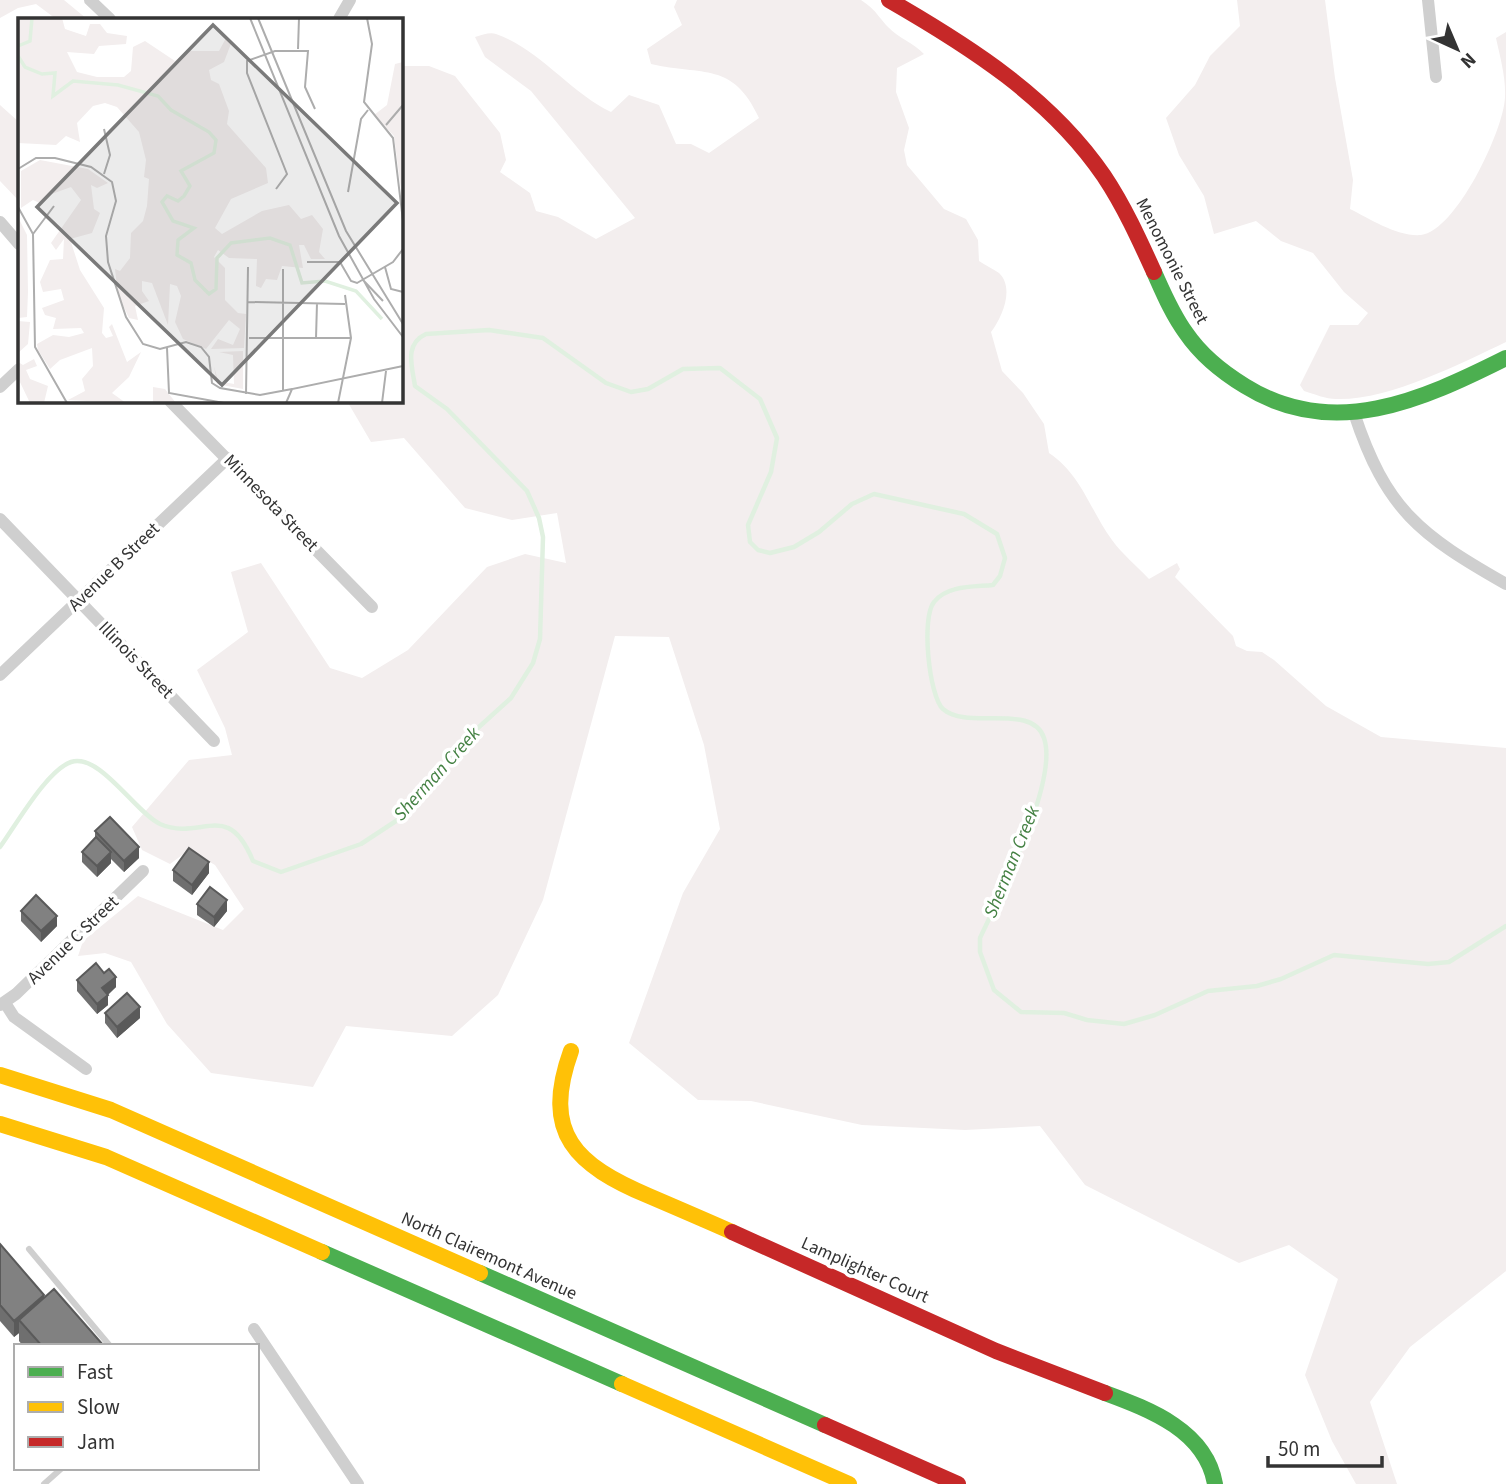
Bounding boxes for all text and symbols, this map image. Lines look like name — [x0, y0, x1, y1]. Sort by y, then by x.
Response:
north arrow — [1422, 14, 1492, 84]
inset map — [18, 18, 402, 402]
text: N — [1454, 46, 1482, 74]
street label: Menomonie Street — [1129, 194, 1215, 328]
street label: Minnesota Street — [218, 449, 324, 557]
street label: Avenue B Street — [63, 517, 165, 617]
street label: Illinois Street — [93, 616, 179, 704]
water label: Sherman Creek — [387, 720, 487, 827]
water label: Sherman Creek — [977, 801, 1047, 922]
street label: Avenue C Street — [22, 890, 124, 990]
street label: North Clairemont Avenue — [397, 1206, 581, 1306]
street label: Lamplighter Court — [797, 1231, 933, 1309]
legend — [14, 1344, 259, 1470]
text: Fast — [77, 1357, 113, 1387]
text: Slow — [77, 1392, 120, 1422]
scale bar — [1268, 1424, 1382, 1468]
text: Jam — [77, 1427, 115, 1457]
text: 50 m — [1278, 1434, 1320, 1464]

